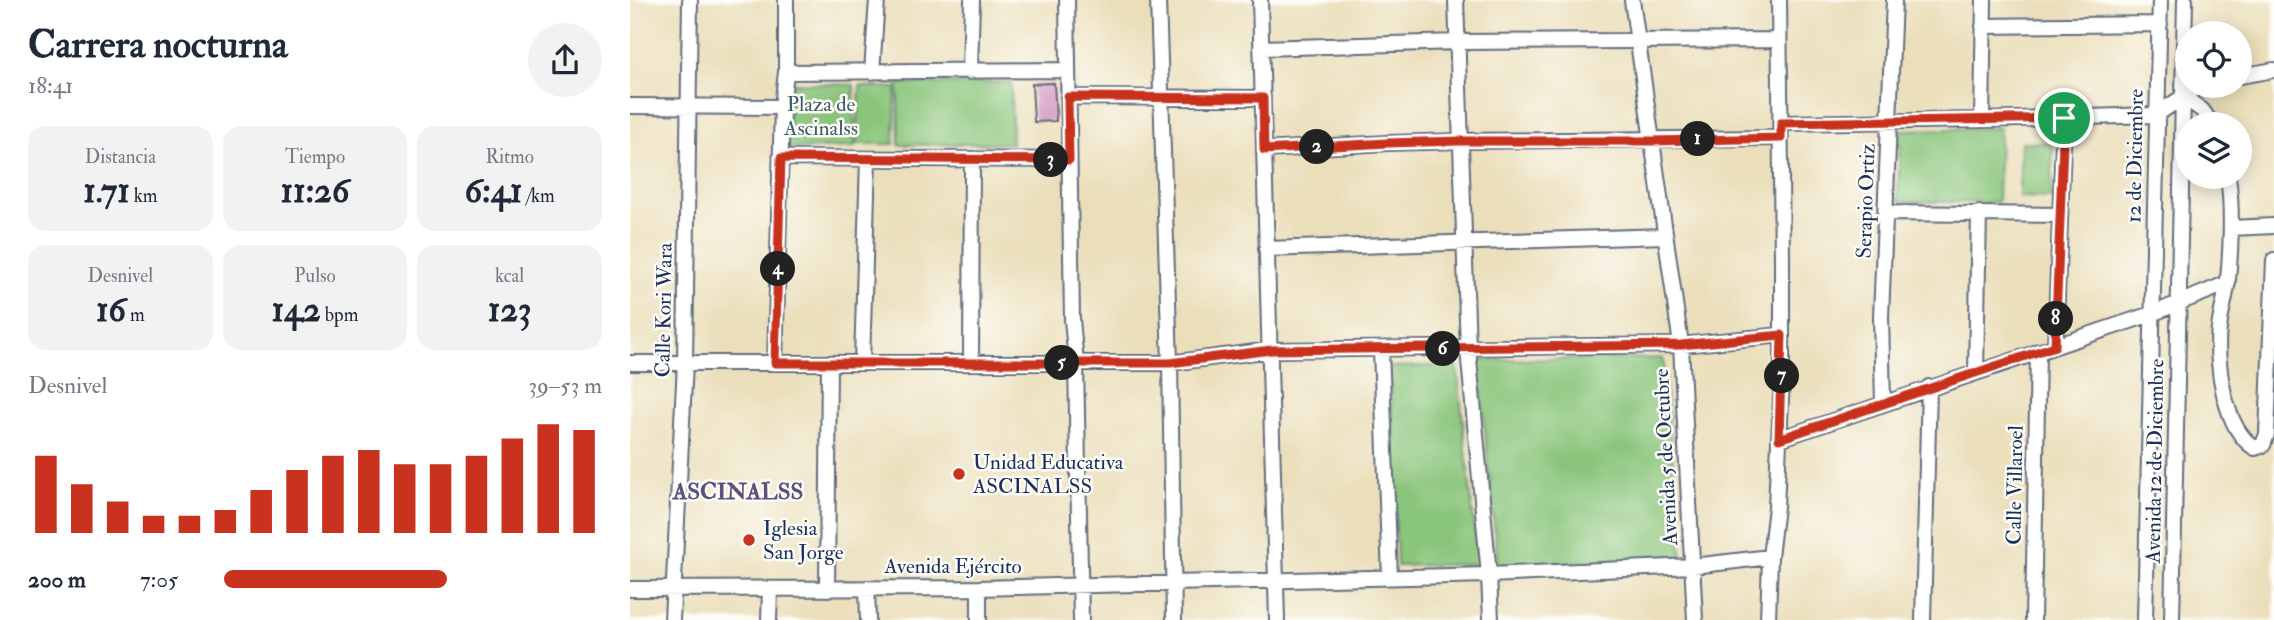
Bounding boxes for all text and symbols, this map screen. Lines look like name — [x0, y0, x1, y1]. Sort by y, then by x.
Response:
text: Carrera nocturna — [28, 21, 288, 69]
map controls — [2175, 21, 2252, 189]
button: locate — [2175, 21, 2252, 98]
button: share — [528, 23, 602, 97]
text: 18:41 — [28, 71, 73, 100]
pin — [2034, 88, 2094, 148]
street label: 12 de Diciembre — [2120, 88, 2150, 223]
park label: Plaza de Ascinalss — [783, 91, 858, 142]
icon: arrive — [2045, 99, 2083, 137]
button: layers — [2175, 112, 2252, 189]
pin: 1 — [1680, 122, 1716, 156]
text: 1 — [1694, 126, 1701, 150]
pin: 2 — [1300, 130, 1334, 164]
text: 2 — [1312, 134, 1321, 158]
pin: 3 — [1034, 142, 1068, 178]
street label: Serapio Ortiz — [1851, 143, 1881, 259]
text: Distancia — [85, 145, 156, 169]
text: Tiempo — [285, 145, 345, 169]
text: Ritmo — [485, 145, 534, 169]
text: 3 — [1047, 147, 1054, 171]
text: 1.71 — [83, 169, 130, 213]
text: 11:26 — [280, 169, 350, 213]
text: 6:41 — [464, 169, 522, 213]
text: km — [130, 184, 157, 208]
text: /km — [522, 184, 555, 208]
street label: Calle Kori Wara — [649, 242, 679, 378]
pin: 4 — [760, 252, 796, 286]
text: 4 — [772, 256, 783, 280]
text: Desnivel — [88, 264, 153, 288]
text: Pulso — [294, 264, 336, 288]
text: kcal — [495, 264, 524, 288]
text: 16 — [96, 288, 126, 332]
text: 142 — [272, 288, 321, 332]
text: 123 — [488, 288, 532, 332]
pin: 8 — [2038, 302, 2074, 336]
text: m — [126, 303, 145, 327]
text: bpm — [321, 303, 358, 327]
text: 8 — [2051, 306, 2060, 330]
pin: 6 — [1426, 332, 1460, 366]
text: 6 — [1438, 336, 1447, 360]
pin: 5 — [1044, 346, 1080, 380]
text: 5 — [1057, 350, 1066, 374]
pin: 7 — [1764, 358, 1800, 394]
street label: Avenida 12 de Diciembre — [2140, 358, 2170, 565]
text: 7 — [1777, 363, 1786, 387]
street label: Avenida 5 de Octubre — [1648, 368, 1684, 547]
text: Desnivel — [28, 371, 107, 400]
text: 39–53 m — [528, 371, 602, 400]
street label: Calle Villaroel — [2000, 424, 2030, 545]
place label: Unidad Educativa ASCINALSS — [972, 449, 1124, 500]
marker: Unidad Educativa ASCINALSS — [951, 466, 967, 482]
district label: ASCINALSS — [672, 477, 803, 506]
place label: Iglesia San Jorge — [763, 515, 844, 566]
marker: Iglesia San Jorge — [741, 532, 757, 548]
street label: Avenida Ejército — [883, 553, 1022, 580]
text: 200 m — [28, 565, 86, 594]
text: 7:05 — [140, 565, 178, 594]

